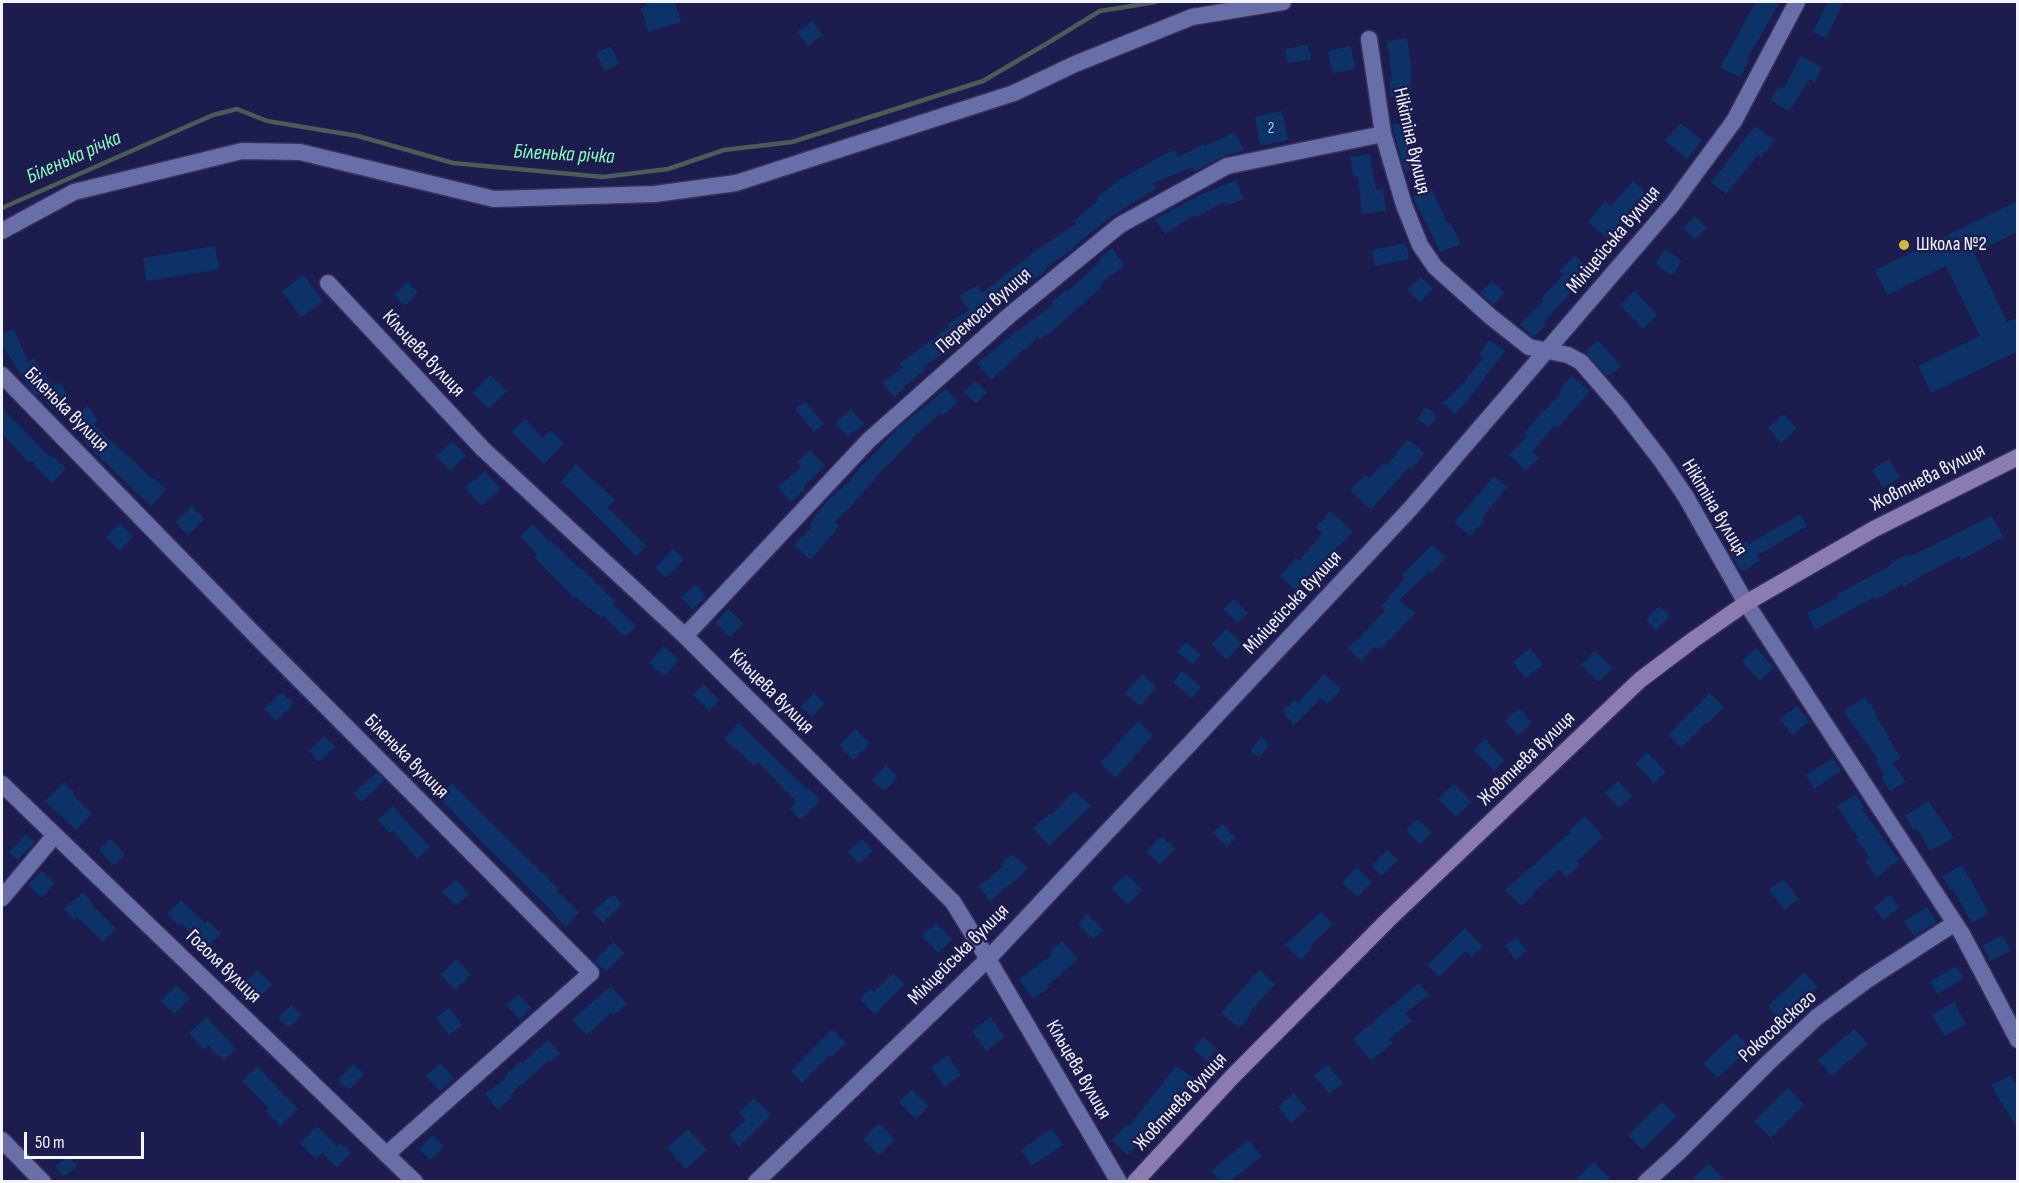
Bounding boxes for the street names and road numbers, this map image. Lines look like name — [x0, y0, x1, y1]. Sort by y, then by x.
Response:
street label: Нікітіна вулиця — [1387, 85, 1435, 197]
street label: Міліцейська вулиця — [1562, 181, 1666, 299]
street label: Перемоги вулиця — [931, 263, 1037, 359]
street label: Кільцева вулиця — [377, 305, 469, 403]
street label: Біленька вулиця — [19, 363, 113, 457]
street label: Жовтнева вулиця — [1867, 439, 1989, 517]
street label: Нікітіна вулиця — [1676, 455, 1752, 561]
street label: Міліцейська вулиця — [1239, 546, 1347, 660]
street label: Кільцева вулиця — [723, 644, 819, 740]
street label: Жовтнева вулиця — [1474, 707, 1580, 811]
street label: Біленька вулиця — [359, 710, 453, 804]
street label: Міліцейська вулиця — [904, 900, 1014, 1010]
street label: Гоголя вулиця — [180, 925, 266, 1009]
street label: Рокосовского — [1734, 986, 1822, 1068]
street label: Кільцева вулиця — [1040, 1016, 1116, 1124]
street label: Жовтнева вулиця — [1129, 1048, 1233, 1156]

